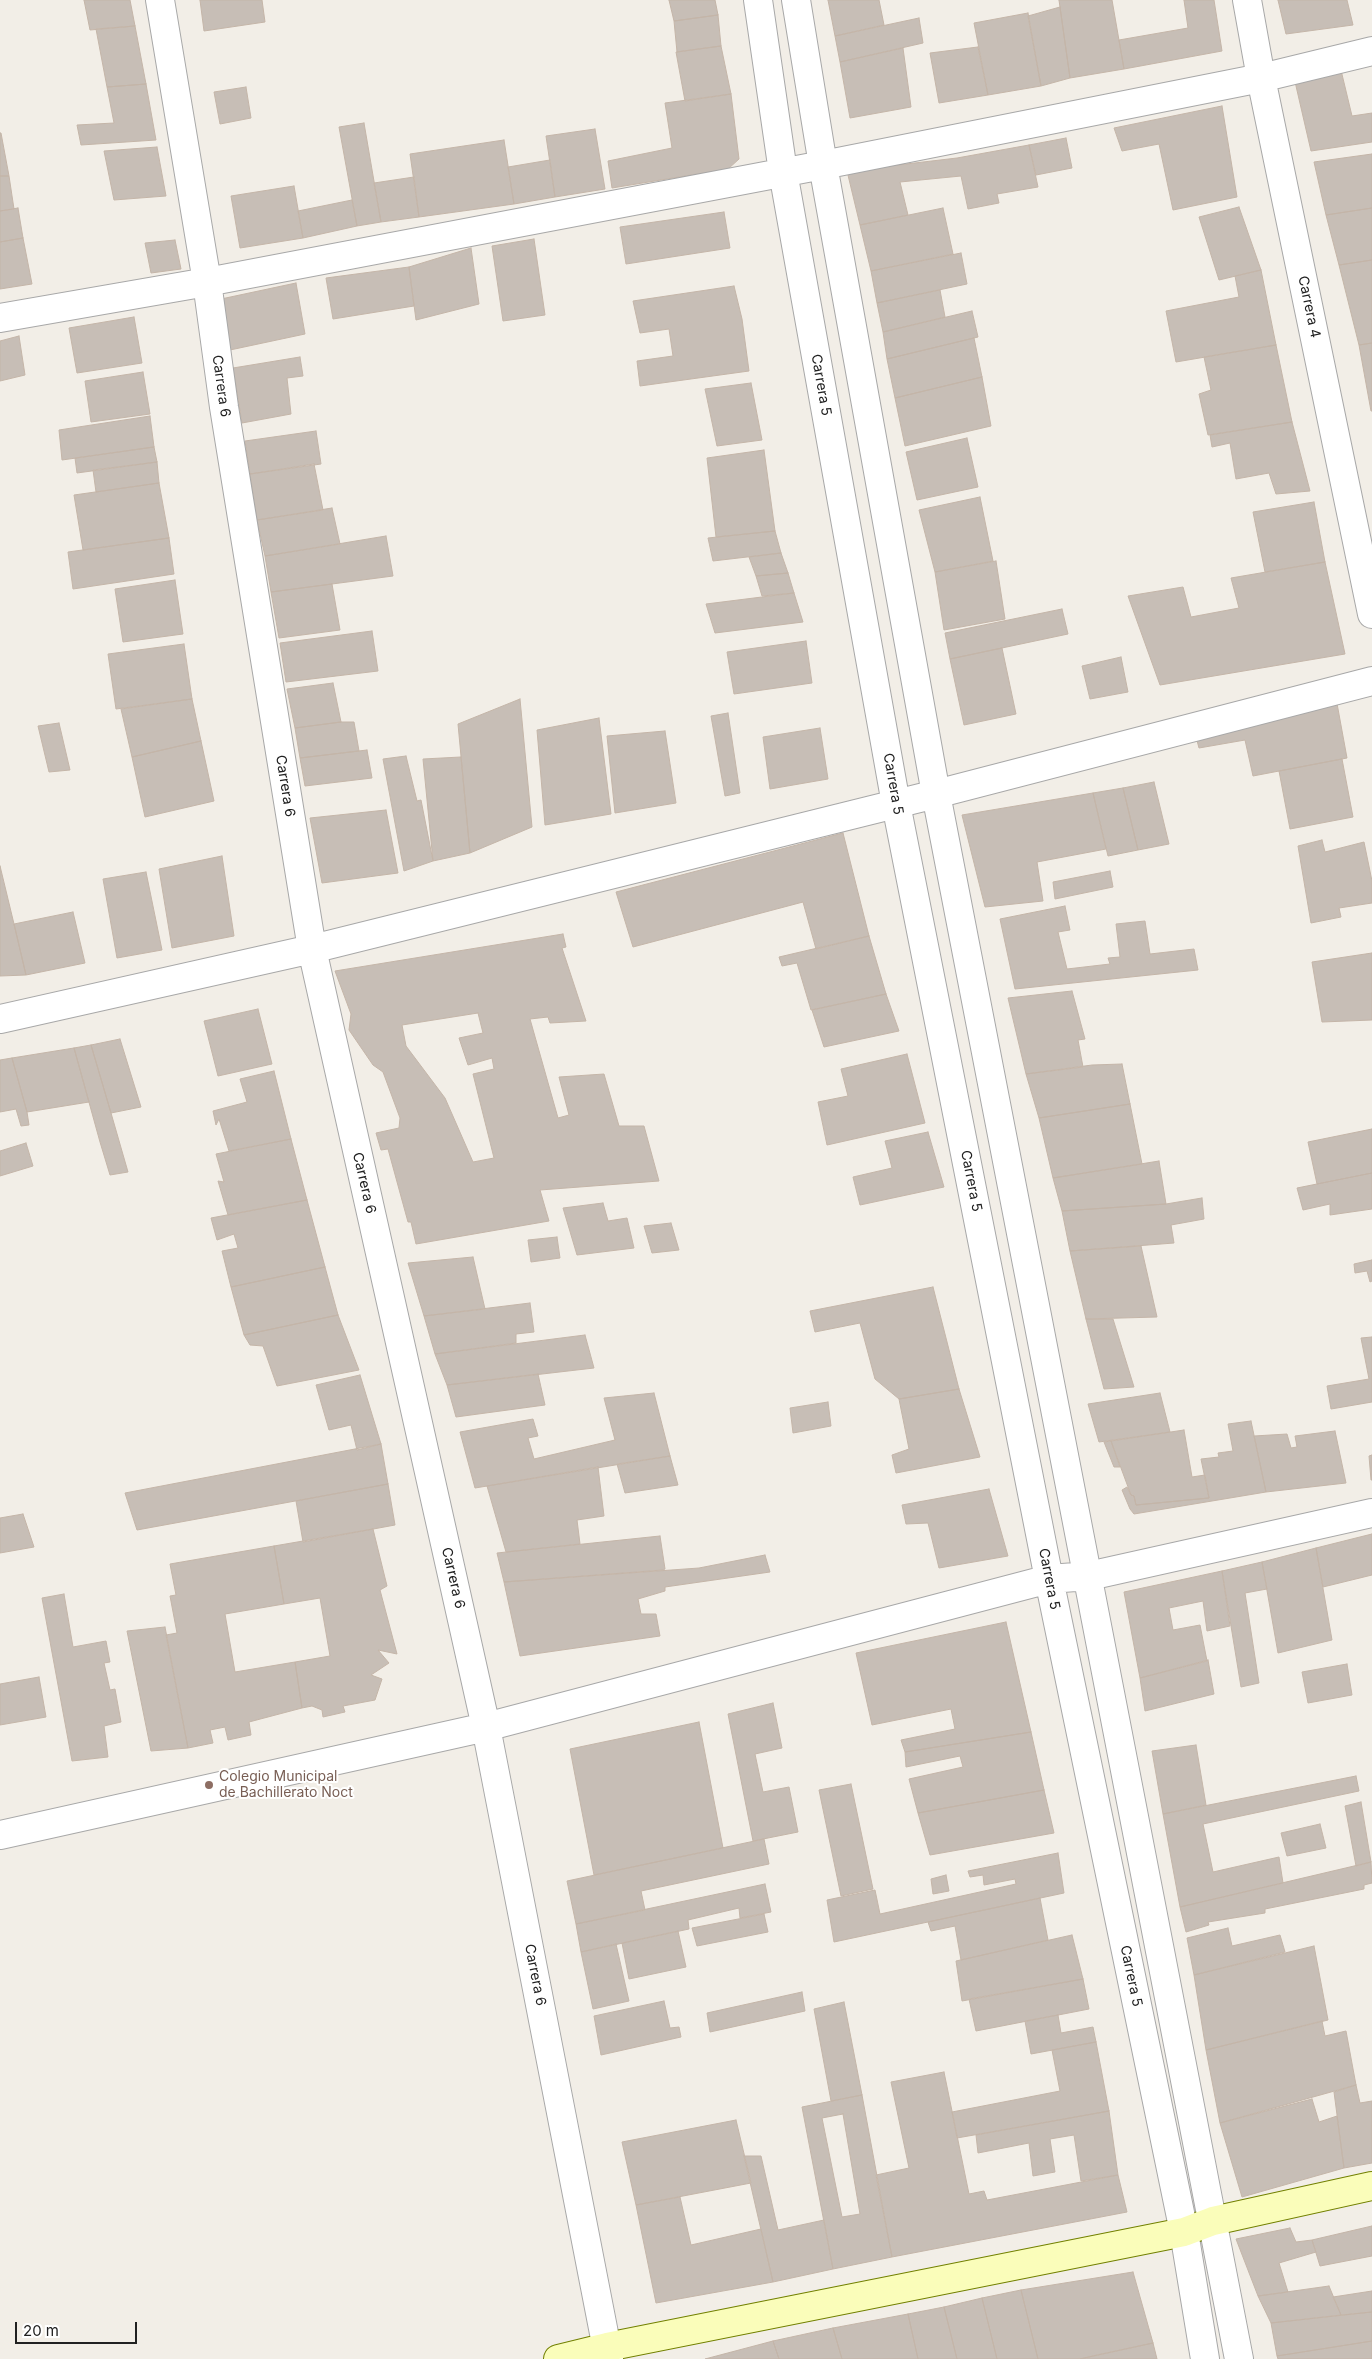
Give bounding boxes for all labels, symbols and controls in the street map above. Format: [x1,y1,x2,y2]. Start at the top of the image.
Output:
street label: Carrera 4 [1294,274,1324,340]
street label: Carrera 5 [807,353,835,417]
street label: Carrera 6 [208,354,234,418]
street label: Carrera 5 [879,752,907,816]
street label: Carrera 6 [272,754,298,818]
street label: Carrera 5 [957,1149,985,1213]
street label: Carrera 6 [349,1151,379,1215]
street label: Carrera 6 [438,1546,468,1610]
street label: Carrera 5 [1035,1547,1063,1611]
place label: Colegio Municipal de Bachillerato Noct [219,1769,353,1801]
marker: Colegio Municipal de Bachillerato Noct [203,1779,215,1791]
street label: Carrera 6 [521,1943,549,2007]
street label: Carrera 5 [1116,1944,1146,2008]
scale bar [18,2312,140,2344]
text: 20 m [23,2321,59,2340]

